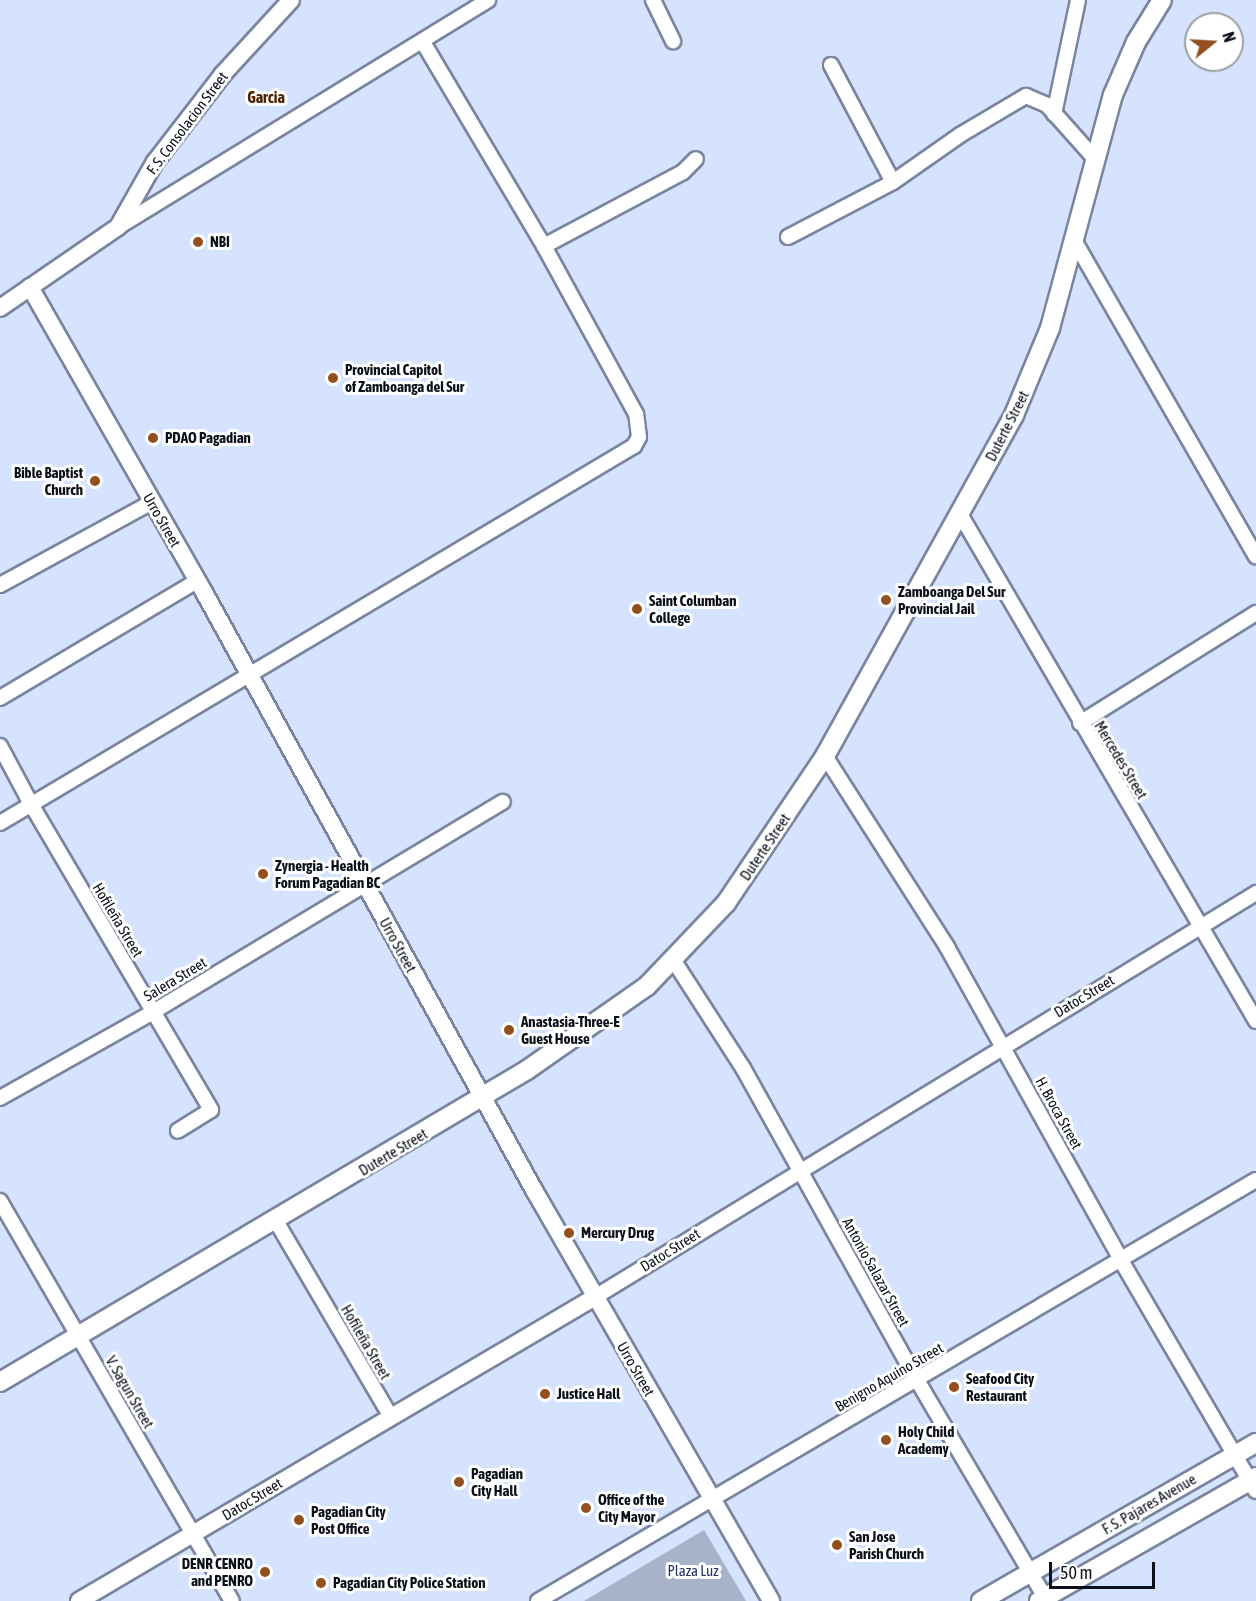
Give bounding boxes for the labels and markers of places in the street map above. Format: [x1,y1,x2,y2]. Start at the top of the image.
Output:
place label: NBI [210,233,230,251]
marker: NBI [191,235,205,249]
place label: Provincial Capitol of Zamboanga del Sur [345,360,464,395]
marker: Provincial Capitol of Zamboanga del Sur [326,371,340,385]
place label: PDAO Pagadian [165,429,251,447]
marker: PDAO Pagadian [146,431,160,445]
place label: Bible Baptist Church [14,463,83,498]
marker: Bible Baptist Church [88,474,102,488]
place label: Zamboanga Del Sur Provincial Jail [898,582,1005,617]
place label: Saint Columban College [649,591,737,626]
marker: Zamboanga Del Sur Provincial Jail [879,593,893,607]
marker: Saint Columban College [630,602,644,616]
place label: Zynergia - Health Forum Pagadian BC [275,856,380,891]
marker: Zynergia - Health Forum Pagadian BC [256,867,270,881]
place label: Anastasia-Three-E Guest House [521,1012,620,1047]
marker: Anastasia-Three-E Guest House [502,1023,516,1037]
place label: Mercury Drug [581,1224,654,1242]
marker: Mercury Drug [562,1226,576,1240]
place label: Seafood City Restaurant [966,1369,1034,1404]
marker: Seafood City Restaurant [947,1380,961,1394]
place label: Justice Hall [557,1385,620,1403]
marker: Justice Hall [538,1387,552,1401]
place label: Holy Child Academy [898,1422,954,1457]
marker: Holy Child Academy [879,1433,893,1447]
place label: Pagadian City Hall [471,1464,523,1499]
marker: Pagadian City Hall [452,1475,466,1489]
place label: Office of the City Mayor [598,1490,664,1525]
marker: Office of the City Mayor [579,1501,593,1515]
place label: Pagadian City Post Office [311,1502,386,1537]
marker: Pagadian City Post Office [292,1513,306,1527]
place label: San Jose Parish Church [849,1527,924,1562]
marker: San Jose Parish Church [830,1538,844,1552]
place label: DENR CENRO and PENRO [182,1554,253,1589]
marker: DENR CENRO and PENRO [258,1565,272,1579]
place label: Pagadian City Police Station [333,1574,486,1592]
marker: Pagadian City Police Station [314,1576,328,1590]

